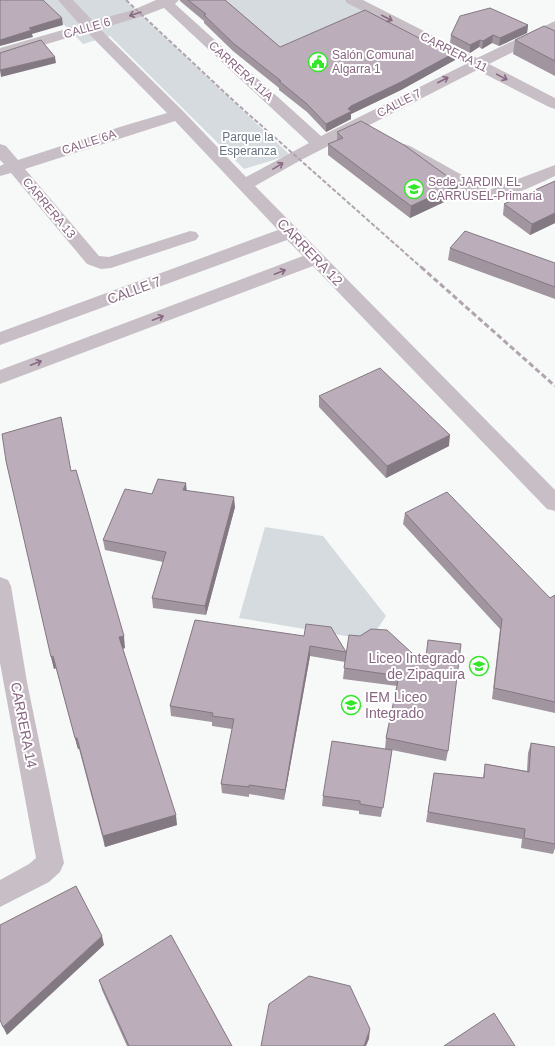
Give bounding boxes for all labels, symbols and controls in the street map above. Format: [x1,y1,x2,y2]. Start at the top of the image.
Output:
one-way arrow [130,10,142,18]
one-way arrow [380,14,392,22]
street label: CALLE 6 [62,15,112,41]
street label: CARRERA 11 [418,29,490,75]
street label: CARRERA 11A [206,38,276,104]
place label: Salón Comunal Algarra 1 [332,48,414,76]
public building icon: Salón Comunal Algarra 1 [307,51,329,73]
one-way arrow [496,73,508,81]
one-way arrow [437,76,449,83]
street label: CALLE 7 [374,86,424,120]
street label: CALLE 6A [60,127,118,157]
park label: Parque la Esperanza [219,130,277,158]
one-way arrow [272,161,284,169]
street label: CARRERA 13 [20,175,79,241]
place label: Sede JARDIN EL CARRUSEL-Primaria [428,175,542,203]
school or university icon: Sede JARDIN EL CARRUSEL-Primaria [403,178,425,200]
street label: CARRERA 12 [274,215,346,289]
one-way arrow [273,267,285,275]
street label: CALLE 7 [105,273,163,307]
one-way arrow [152,313,164,321]
one-way arrow [30,359,42,367]
place label: Liceo Integrado de Zipaquira [368,650,465,682]
school or university icon: Liceo Integrado de Zipaquira [468,655,490,677]
street label: CARRERA 14 [8,681,40,770]
place label: IEM Liceo Integrado [365,689,427,721]
school or university icon: IEM Liceo Integrado [340,694,362,716]

